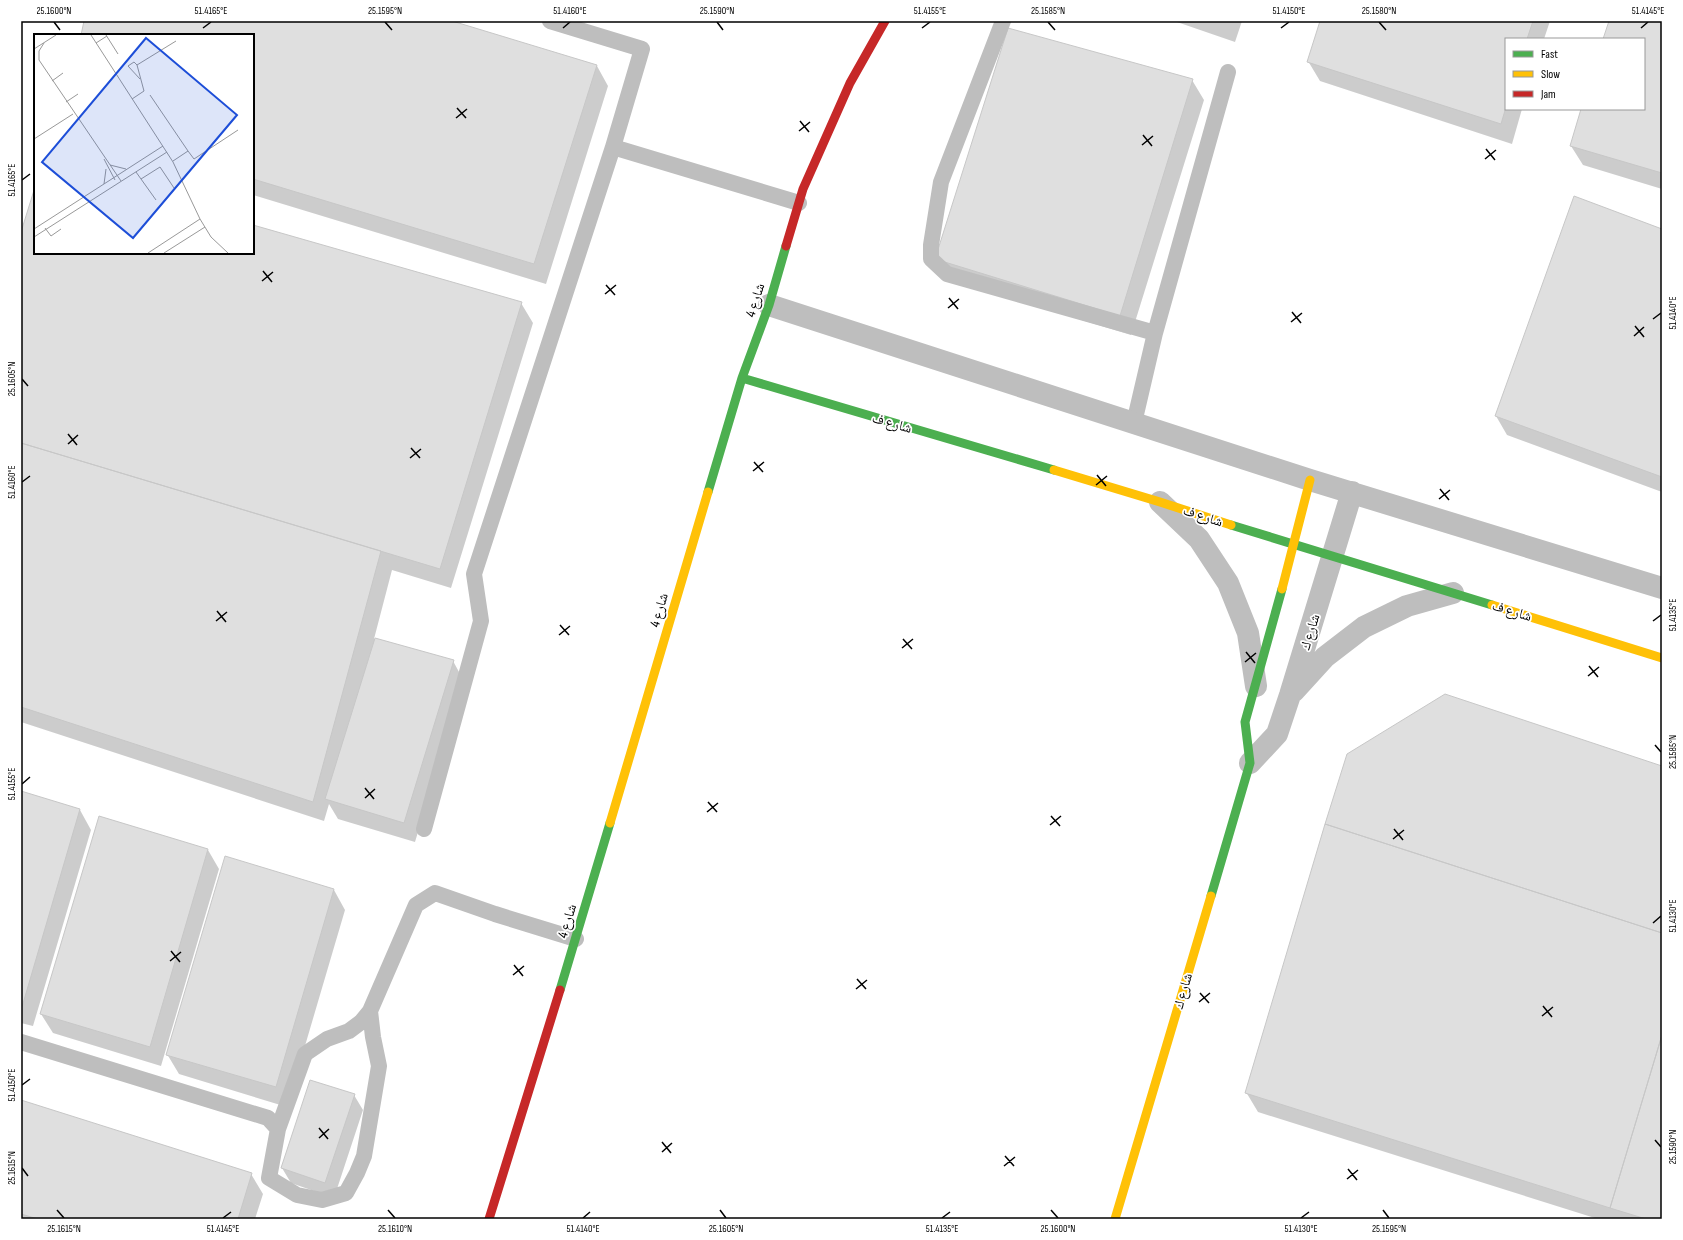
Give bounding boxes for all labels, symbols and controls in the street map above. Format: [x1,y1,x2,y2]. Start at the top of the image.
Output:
text: 25.1600°N [37,5,71,17]
text: 51.4165°E [195,5,227,17]
text: 25.1595°N [368,5,402,17]
text: 51.4160°E [553,5,587,17]
text: 25.1590°N [700,5,734,17]
text: 51.4155°E [914,5,946,17]
text: 25.1585°N [1031,5,1065,17]
text: 51.4150°E [1273,5,1305,17]
text: 25.1580°N [1362,5,1396,17]
text: 51.4145°E [1632,5,1664,17]
inset map [34,34,254,254]
legend [1505,38,1645,110]
text: Fast [1541,47,1558,62]
text: Slow [1541,67,1560,82]
text: Jam [1540,87,1556,102]
text: 51.4165°E [6,164,18,196]
street label: شارع 4 [742,281,769,319]
text: 51.4140°E [1667,296,1679,330]
text: 25.1605°N [6,362,18,396]
street label: شارع ف [870,409,914,438]
text: 51.4160°E [6,465,18,499]
street label: شارع ف [1181,502,1225,531]
street label: شارع 4 [646,591,673,629]
street label: شارع ف [1490,597,1534,626]
text: 51.4135°E [1667,599,1679,631]
street label: شارع ك [1297,612,1324,652]
text: 25.1585°N [1667,735,1679,769]
text: 51.4155°E [6,768,18,800]
text: 51.4130°E [1667,899,1679,933]
street label: شارع 4 [554,902,581,940]
street label: شارع ك [1170,971,1197,1011]
text: 51.4150°E [6,1069,18,1101]
text: 25.1590°N [1667,1130,1679,1164]
text: 25.1615°N [6,1151,18,1185]
text: 25.1615°N [47,1223,81,1235]
text: 51.4145°E [207,1223,239,1235]
text: 25.1610°N [378,1223,412,1235]
text: 51.4140°E [566,1223,600,1235]
text: 25.1605°N [709,1223,743,1235]
text: 51.4135°E [926,1223,958,1235]
text: 25.1600°N [1041,1223,1075,1235]
text: 51.4130°E [1284,1223,1318,1235]
text: 25.1595°N [1372,1223,1406,1235]

